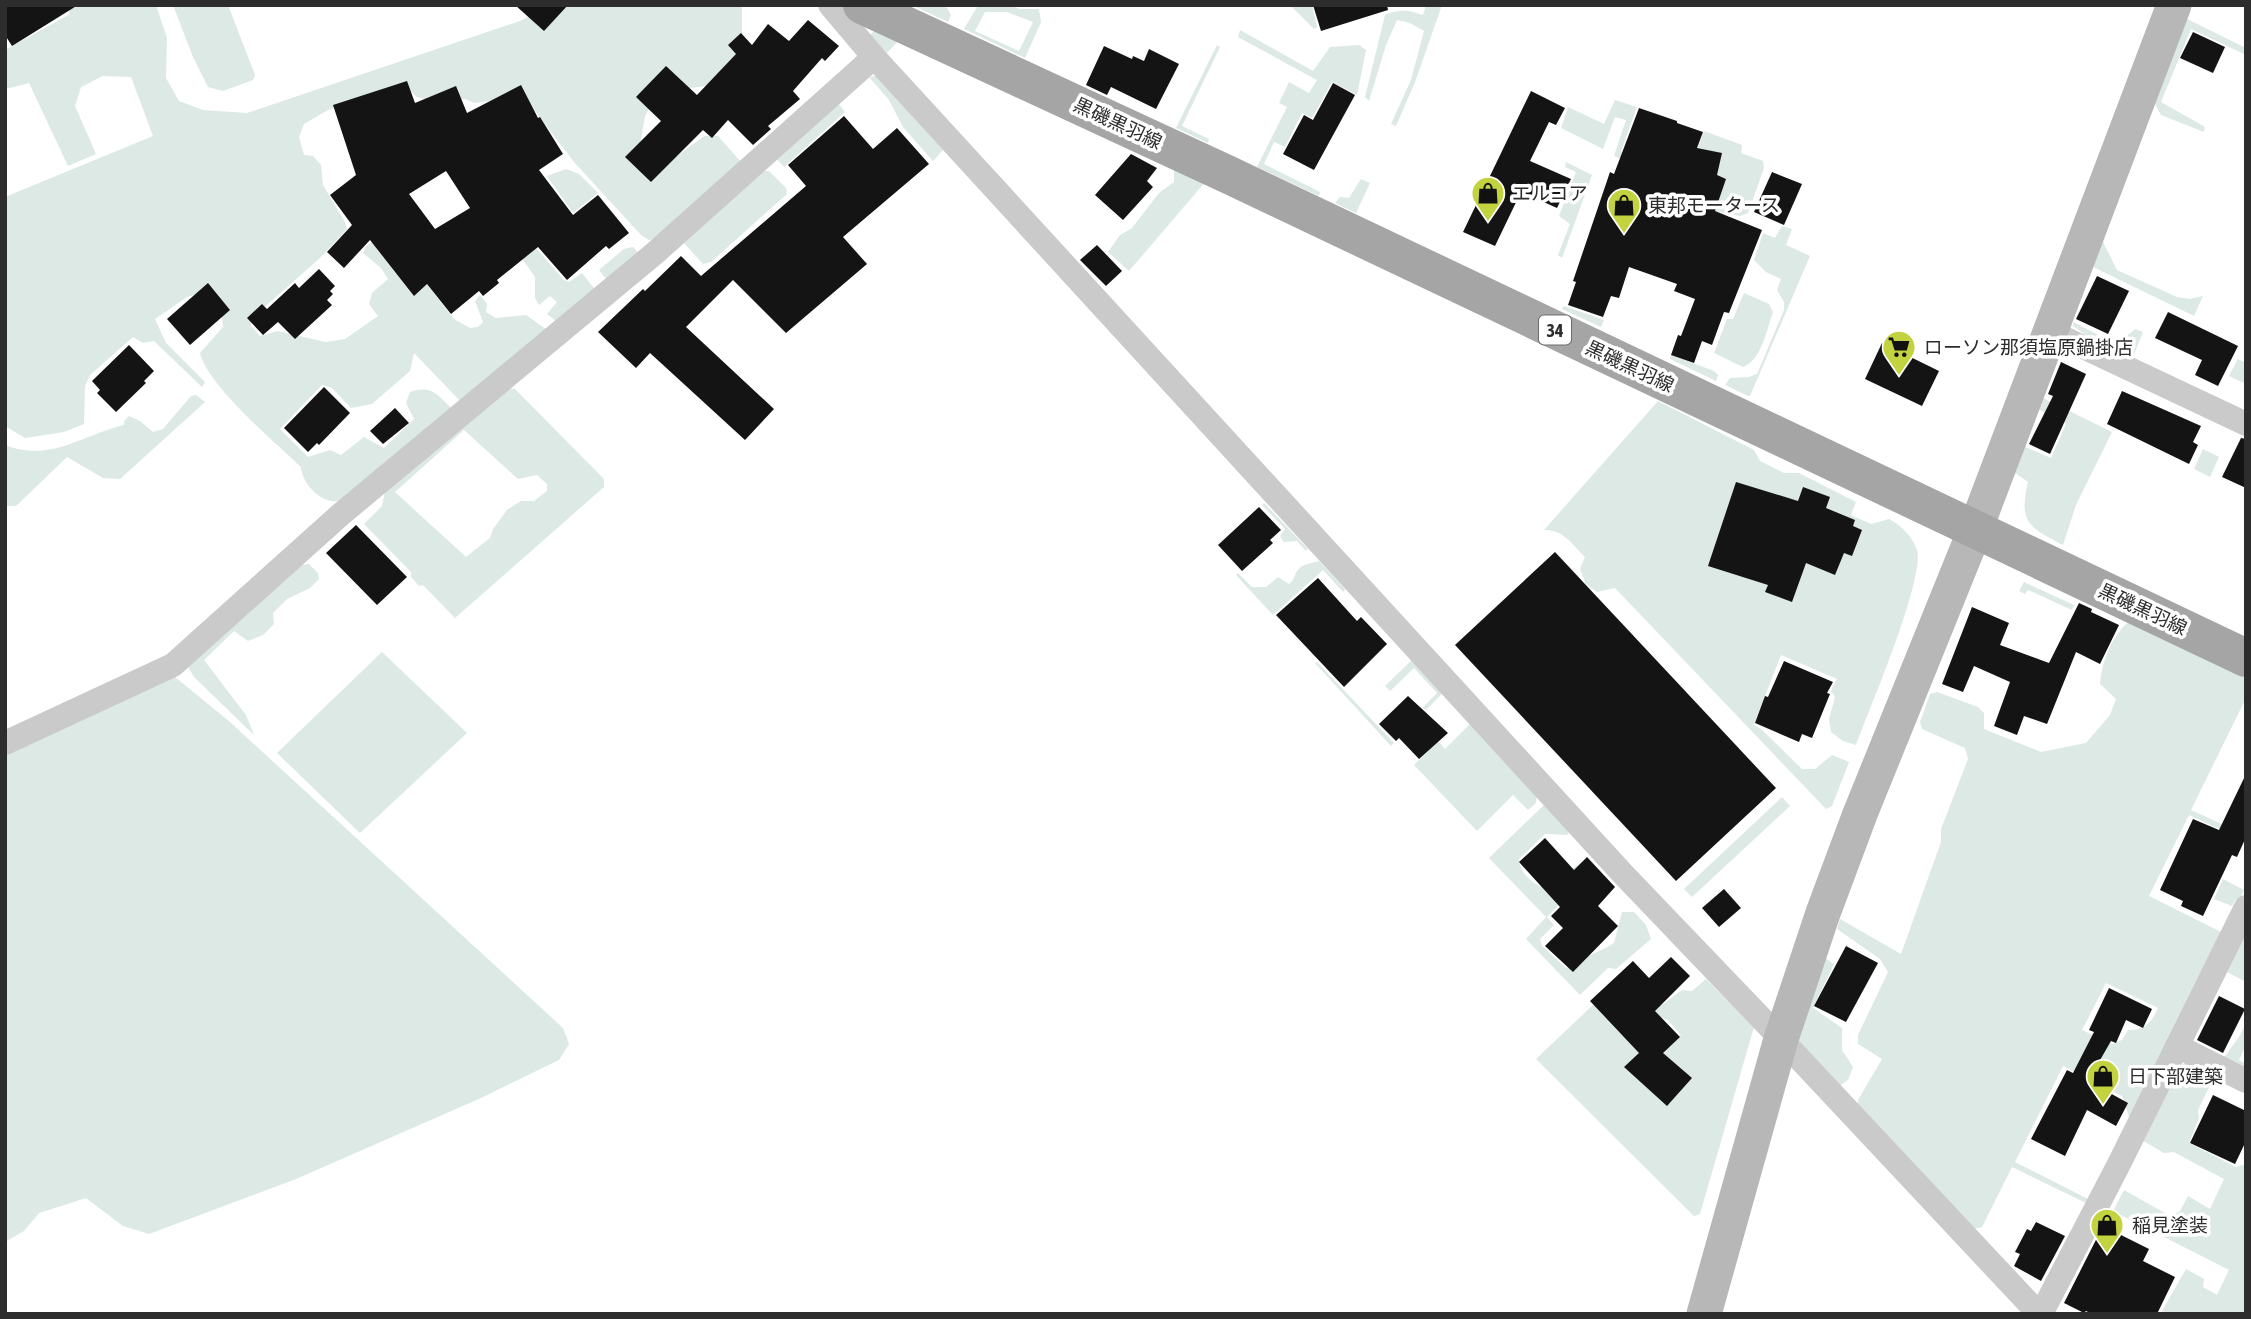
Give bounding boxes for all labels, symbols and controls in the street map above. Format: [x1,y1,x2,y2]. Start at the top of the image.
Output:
street label: 黒磯黒羽線 [1070,93,1166,153]
shop icon: エルコア [1469,174,1507,223]
place label: エルコア [1512,182,1588,204]
shop icon: 東邦モータース [1605,186,1643,235]
place label: 東邦モータース [1648,194,1780,216]
road number: 34 [1539,316,1571,344]
supermarket icon: ローソン那須塩原鍋掛店 [1880,328,1918,377]
street label: 黒磯黒羽線 [1582,336,1678,396]
place label: ローソン那須塩原鍋掛店 [1924,336,2133,358]
street label: 黒磯黒羽線 [2095,579,2191,639]
shop icon: 日下部建築 [2084,1057,2122,1106]
place label: 日下部建築 [2128,1065,2223,1087]
shop icon: 稲見塗装 [2088,1206,2126,1255]
place label: 稲見塗装 [2132,1214,2208,1236]

